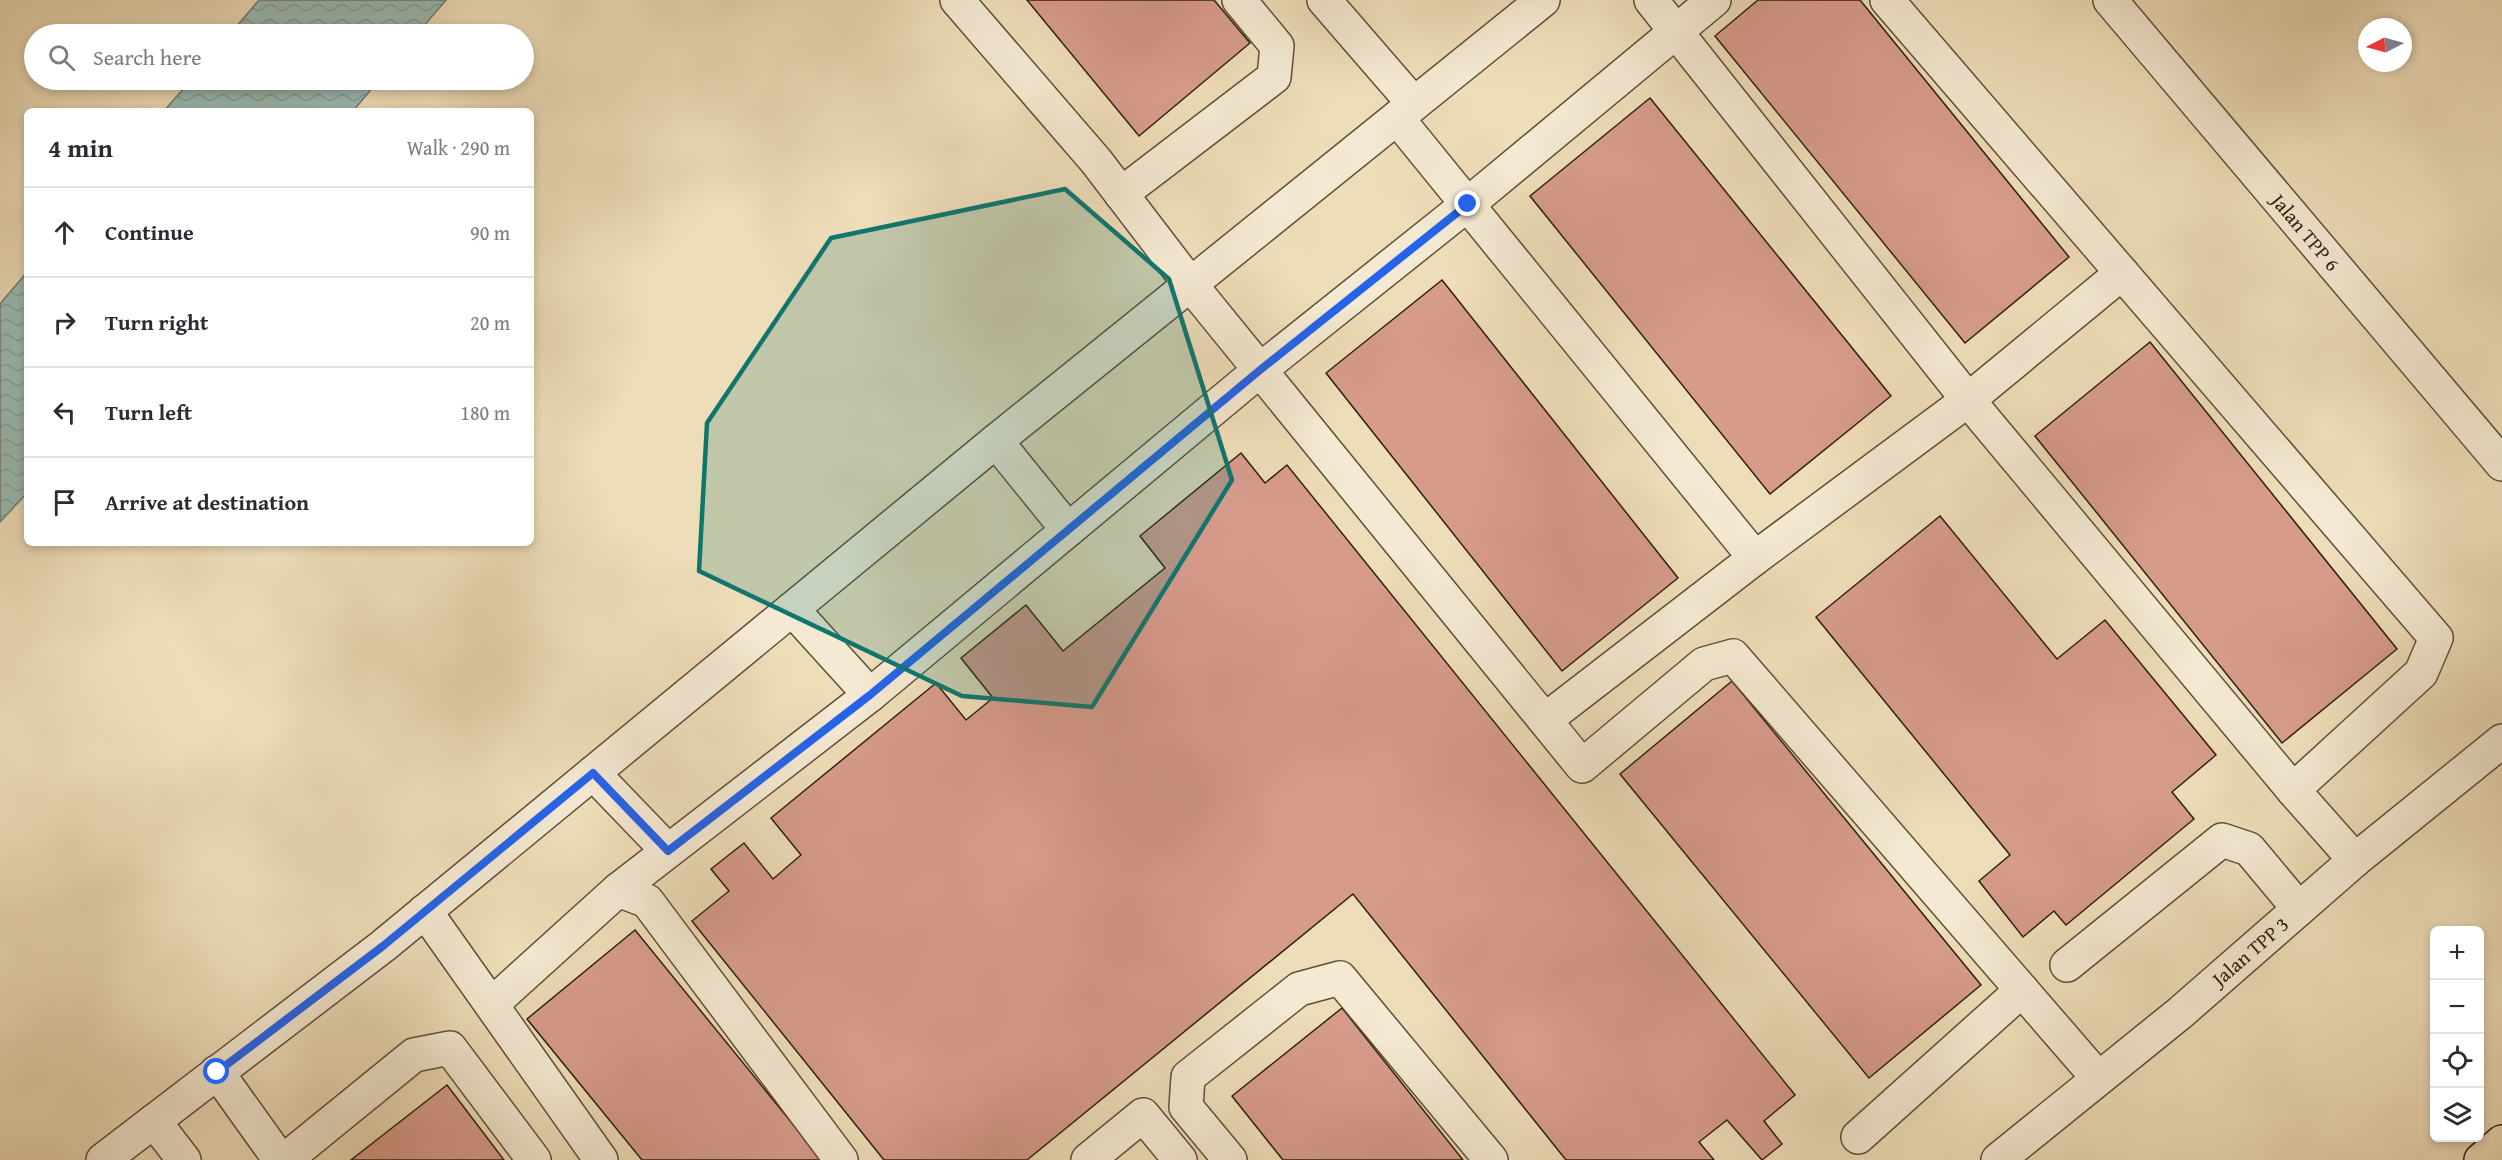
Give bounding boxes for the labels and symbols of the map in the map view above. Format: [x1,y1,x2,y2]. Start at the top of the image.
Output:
north arrow [2358,18,2412,72]
street label: Jalan TPP 6 [2263,185,2347,277]
route end [1454,190,1480,216]
street label: Jalan TPP 3 [2203,909,2295,994]
route start [203,1058,229,1084]

